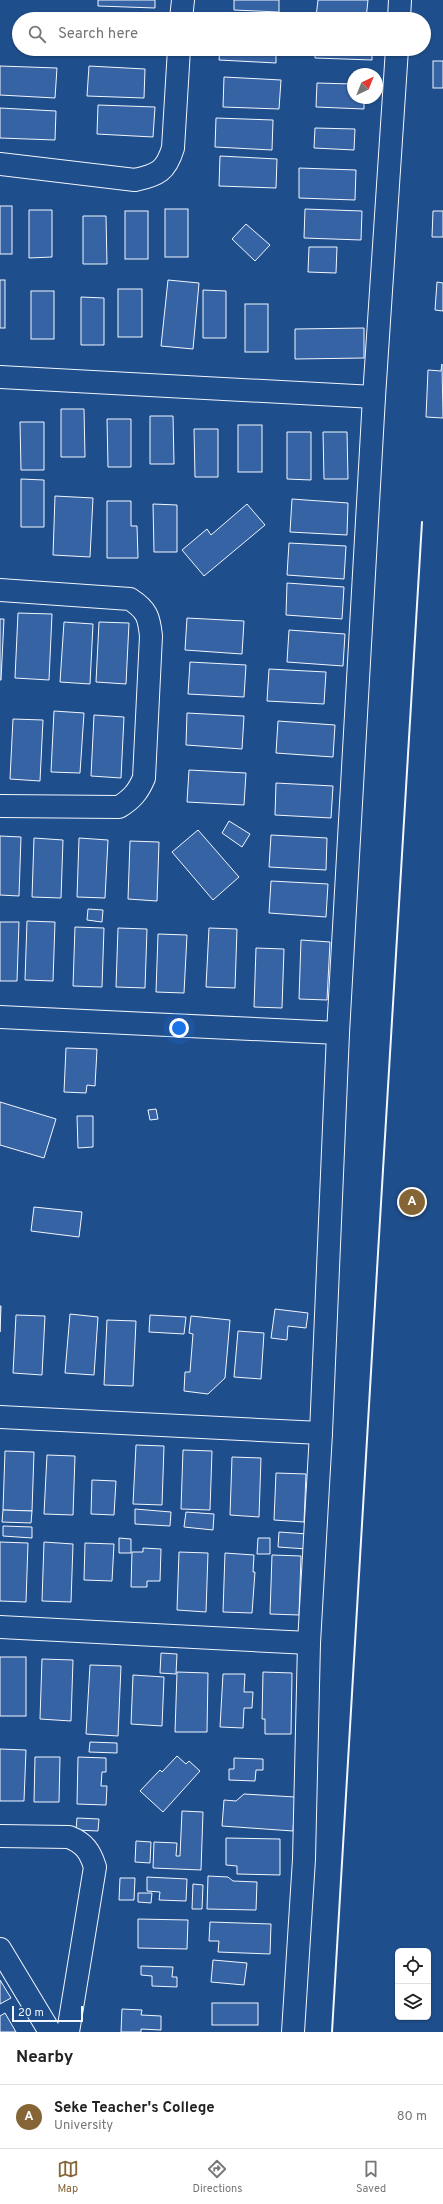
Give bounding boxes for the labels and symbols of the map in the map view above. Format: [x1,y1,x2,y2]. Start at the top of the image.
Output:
north arrow [347,68,383,104]
your location [169,1018,189,1038]
pin: A [399,1187,425,1217]
scale bar [12,2004,83,2023]

